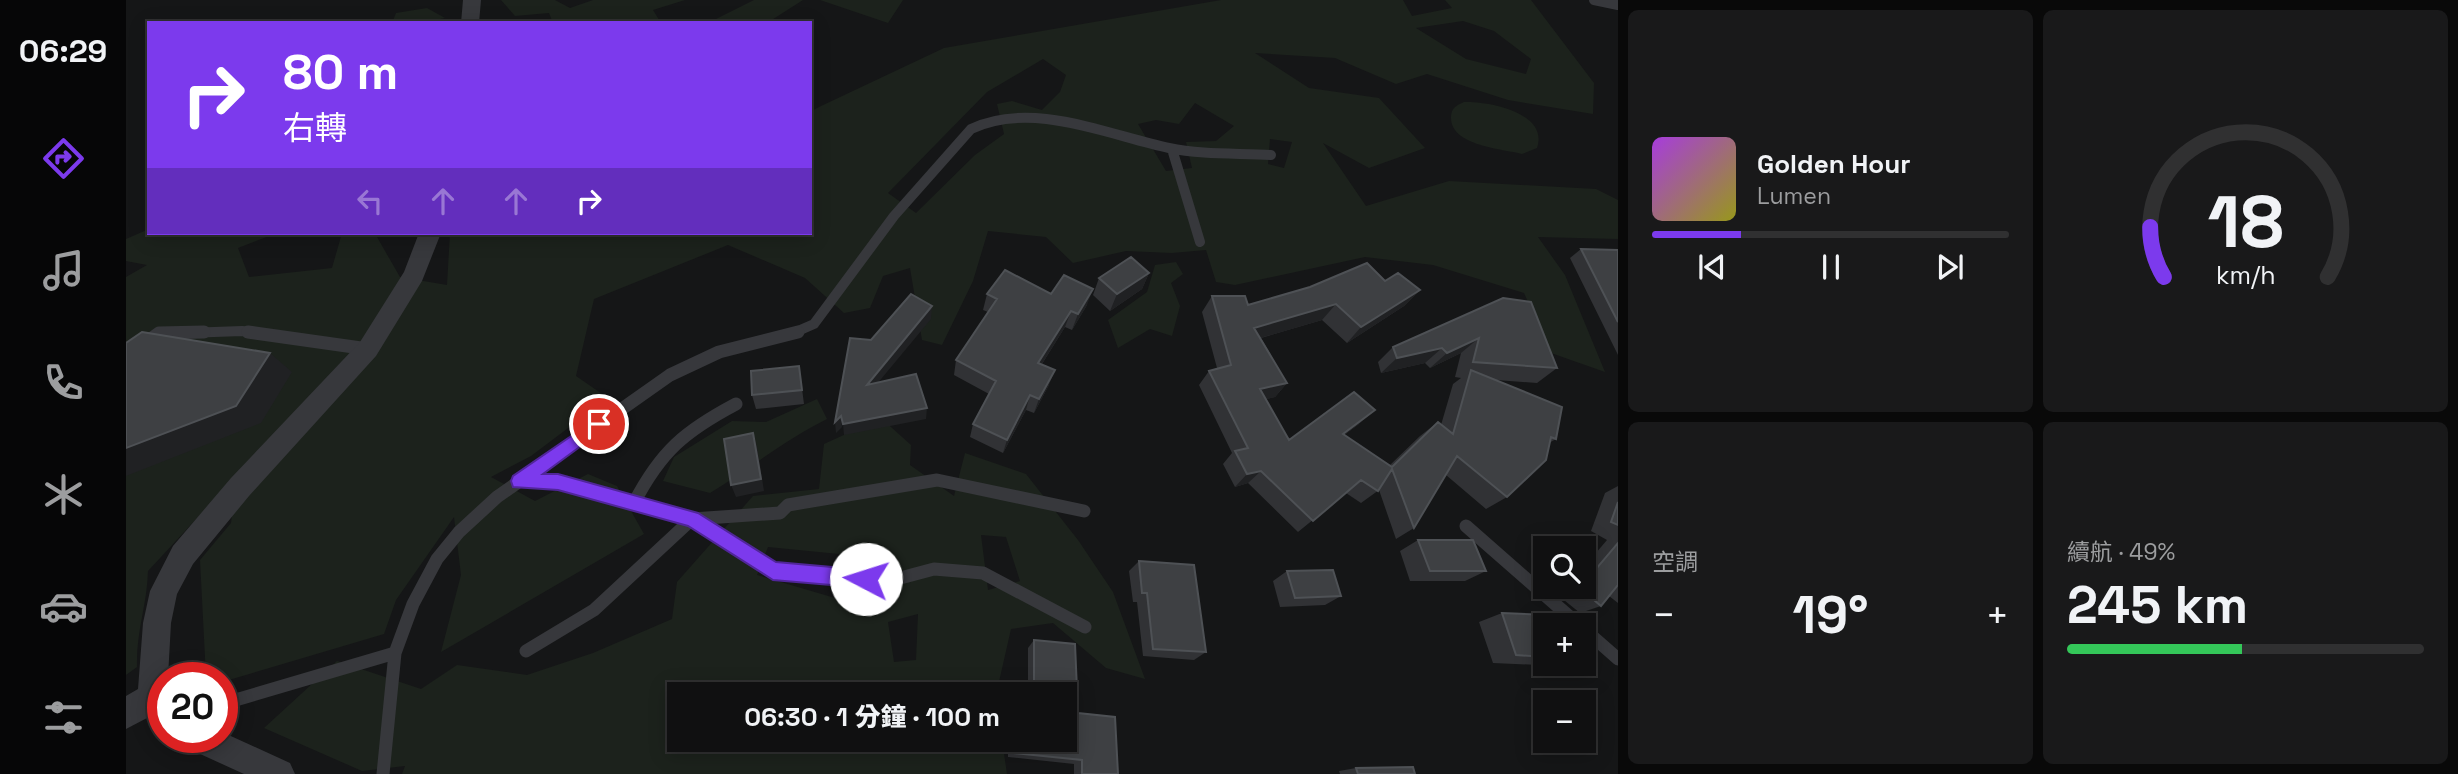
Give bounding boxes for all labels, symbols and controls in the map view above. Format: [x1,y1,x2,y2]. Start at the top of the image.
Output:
text: 06:29 [19,31,107,71]
text: 80 m [283,41,398,103]
icon: right [168,49,259,140]
text: 右轉 [283,108,347,148]
icon: directions [39,134,88,183]
text: Golden Hour [1757,147,1911,181]
text: 18 [2207,176,2284,269]
text: Lumen [1757,181,1831,211]
icon: left [351,182,389,220]
icon: ahead [424,182,462,220]
icon: ahead [497,182,535,220]
icon: right [570,182,608,220]
icon: music [39,246,88,295]
icon: previous [1693,248,1731,286]
icon: pause [1812,248,1850,286]
icon: next [1931,248,1969,286]
text: km/h [2216,259,2275,291]
icon: phone [39,358,88,407]
pin [569,394,629,454]
icon: arrive [580,405,618,443]
icon: climate [39,470,88,519]
map controls [1533,536,1596,753]
button: search [1533,536,1596,599]
text: 續航 · 49% [2067,537,2175,567]
position arrow [829,542,903,616]
text: 空調 [1652,547,1698,577]
text: 245 km [2067,572,2248,638]
icon: car [39,582,88,631]
text: 19° [1792,582,1869,648]
text: − [1652,591,1676,639]
text: + [1985,591,2009,639]
button: + [1533,613,1596,676]
speed limit sign: 20 [147,662,238,753]
button: − [1533,690,1596,753]
icon: filters [39,693,88,742]
text: 06:30 · 1 分鐘 · 100 m [744,700,1000,734]

